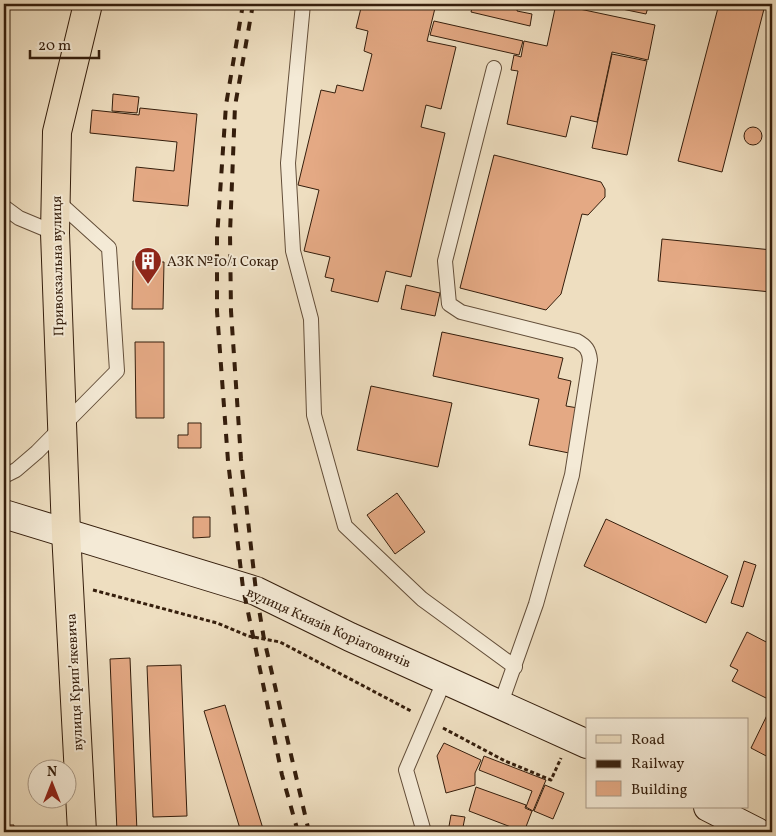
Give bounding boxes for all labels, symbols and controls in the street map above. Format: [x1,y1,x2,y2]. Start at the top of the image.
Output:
scale bar [30,28,99,60]
text: 20 m [38,36,71,57]
street label: Привокзальна вулиця [48,196,69,336]
building icon: АЗК №10/1 Сокар [133,246,163,285]
place label: АЗК №10/1 Сокар [167,253,279,272]
street label: вулиця Князів Коріатовичів [243,583,414,673]
street label: вулиця Крипʼякевича [62,613,89,751]
legend [586,718,748,808]
text: Road [631,730,665,751]
text: Railway [631,754,684,775]
north arrow [28,758,78,808]
text: N [47,763,57,782]
text: Building [631,780,688,801]

